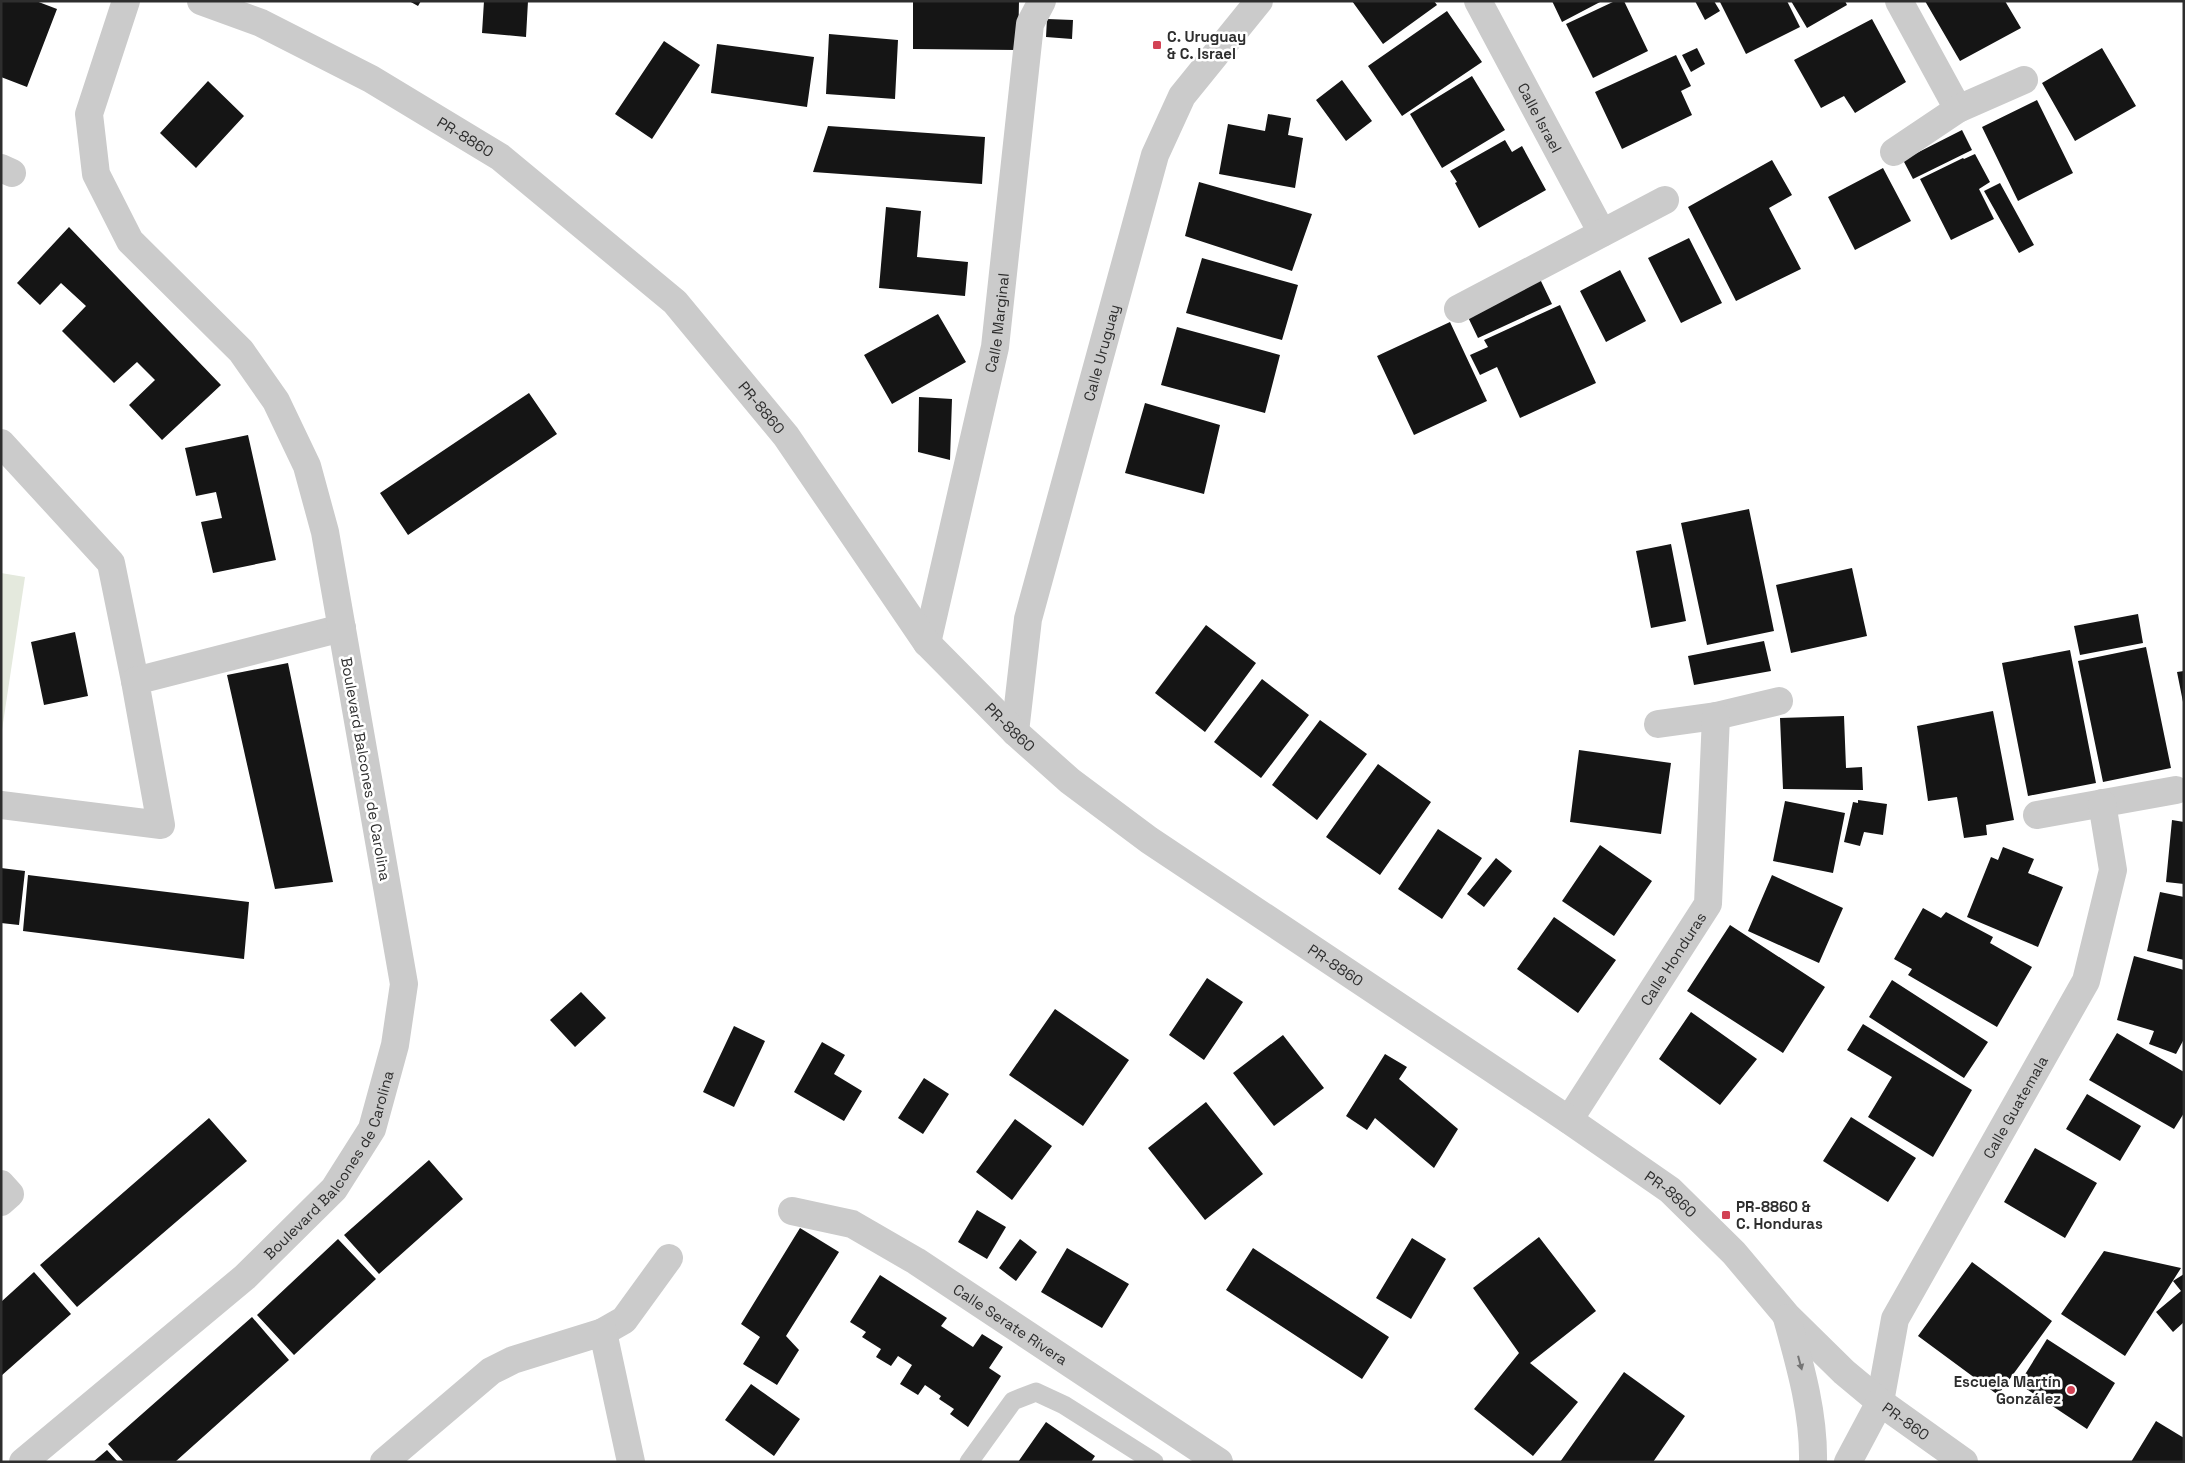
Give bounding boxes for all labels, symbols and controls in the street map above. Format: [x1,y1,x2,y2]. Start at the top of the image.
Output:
place label: C. Uruguay & C. Israel [1167,27,1246,63]
marker: C. Uruguay & C. Israel [1151,39,1163,51]
street label: Calle Israel [1514,79,1567,156]
street label: PR-8860 [434,112,497,161]
street label: Calle Marginal [980,272,1012,374]
street label: Calle Uruguay [1079,302,1123,403]
street label: PR-8860 [735,377,790,437]
street label: Boulevard Balcones de Carolina [337,656,395,883]
street label: PR-8860 [981,698,1040,755]
street label: Calle Honduras [1636,908,1710,1009]
street label: PR-8860 [1305,939,1367,990]
street label: Calle Guatemala [1978,1052,2052,1162]
street label: Boulevard Balcones de Carolina [259,1068,397,1263]
street label: PR-8860 [1641,1166,1701,1221]
place label: PR-8860 & C. Honduras [1736,1197,1823,1233]
marker: PR-8860 & C. Honduras [1720,1209,1732,1221]
street label: Calle Serate Rivera [950,1279,1072,1369]
one-way arrow [1796,1356,1804,1371]
place label: Escuela Martín González [1954,1372,2061,1408]
marker: Escuela Martín González [2065,1384,2077,1396]
street label: PR-860 [1879,1397,1933,1444]

